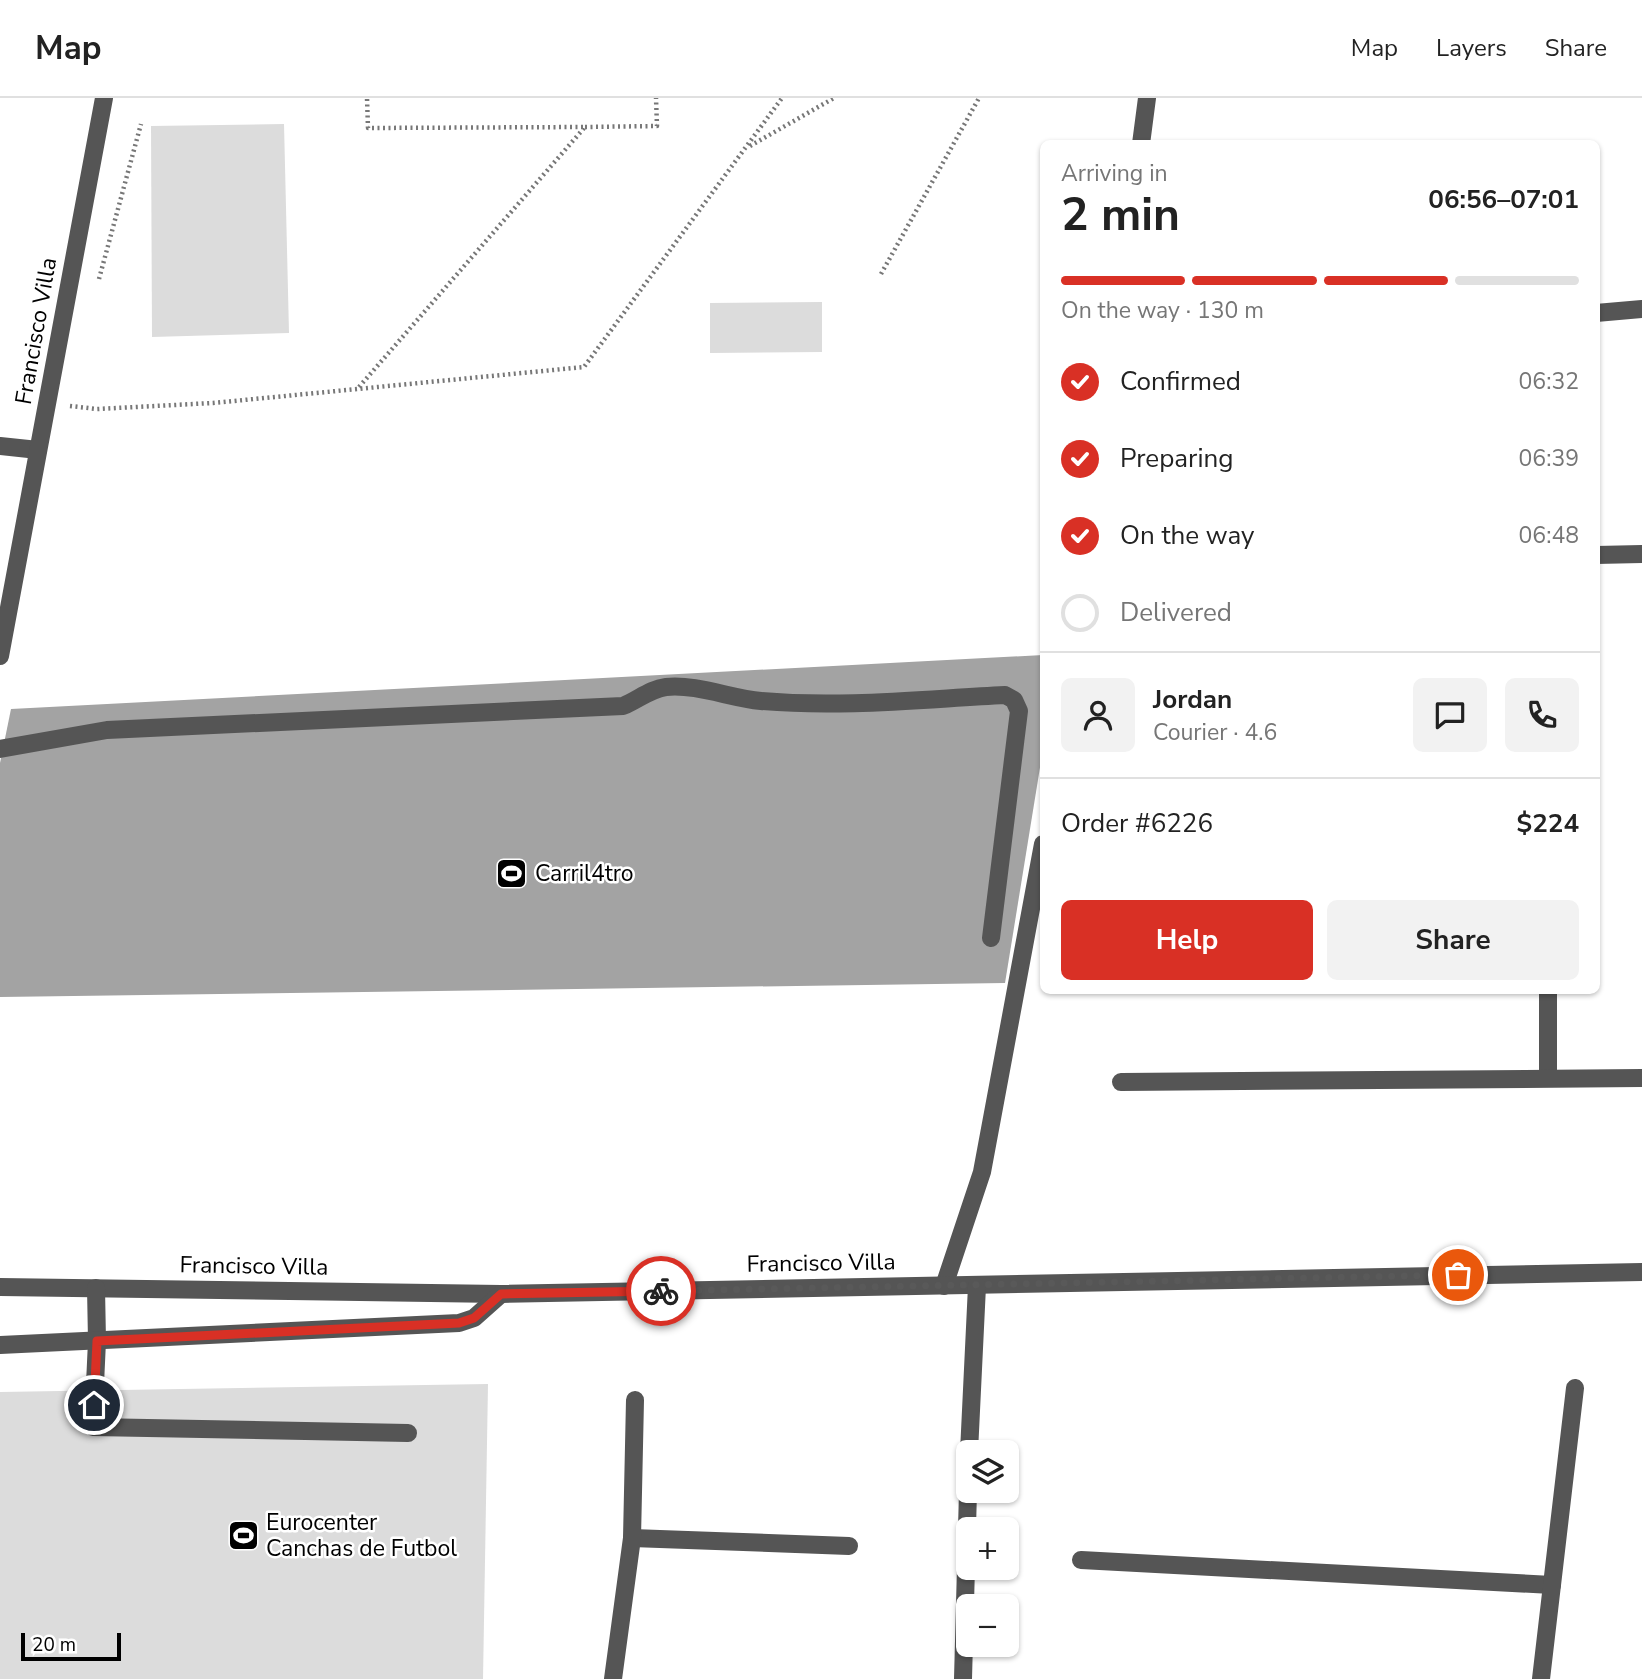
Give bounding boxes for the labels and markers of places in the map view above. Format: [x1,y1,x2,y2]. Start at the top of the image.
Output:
sports icon: Carril4tro [495,856,529,890]
place label: Carril4tro [535,858,634,889]
pin [1428,1245,1488,1305]
pin [64,1375,124,1435]
place label: Eurocenter Canchas de Futbol [266,1507,457,1564]
sports icon: Eurocenter Canchas de Futbol [226,1518,260,1552]

